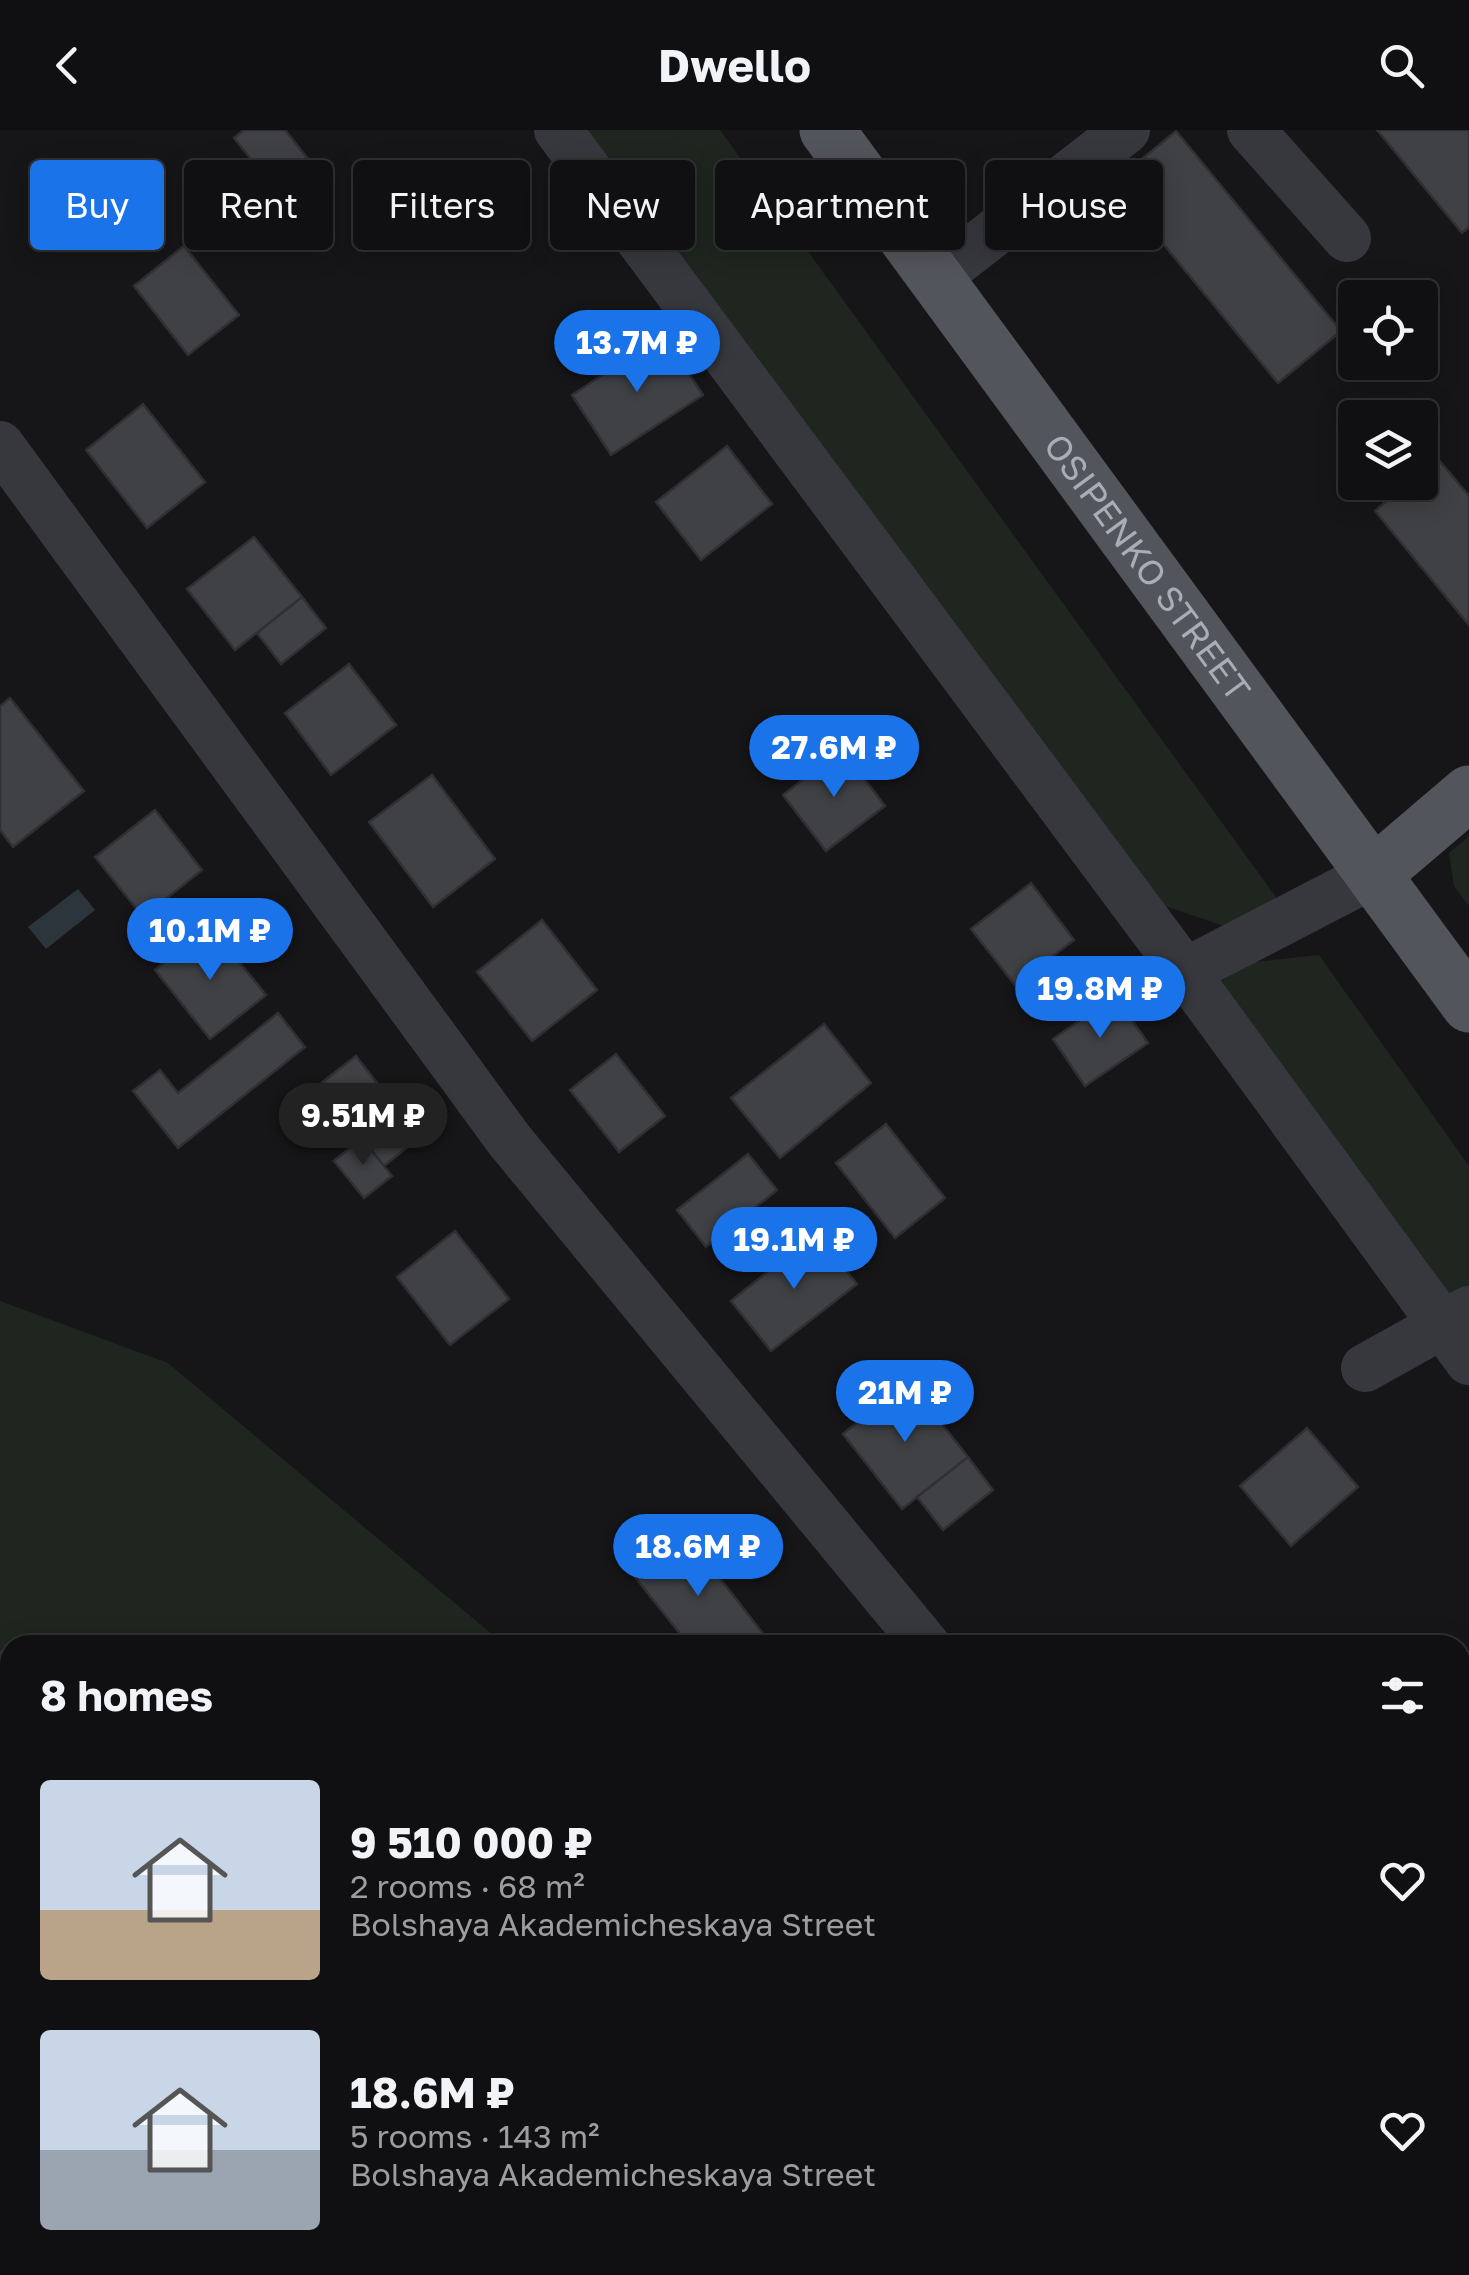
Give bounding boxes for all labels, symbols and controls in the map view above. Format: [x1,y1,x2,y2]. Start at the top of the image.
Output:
icon: back [40,38,95,93]
text: Dwello [658,38,811,92]
icon: search [1374,38,1429,93]
chip: Buy [30,160,164,250]
chip: Rent [184,160,333,250]
chip: Filters [353,160,530,250]
chip: New [550,160,695,250]
chip: Apartment [715,160,965,250]
chip: House [985,160,1163,250]
map controls [1338,280,1438,500]
button: locate [1338,280,1438,380]
pin: 13.7M ₽ [545,310,729,395]
text: 13.7M ₽ [576,323,698,361]
button: layers [1338,400,1438,500]
street label: OSIPENKO STREET [1036,425,1259,709]
pin: 27.6M ₽ [742,715,926,800]
text: 27.6M ₽ [771,728,897,766]
pin: 10.1M ₽ [118,898,302,983]
text: 10.1M ₽ [149,911,271,949]
pin: 19.8M ₽ [1008,956,1192,1041]
text: 19.8M ₽ [1037,969,1163,1007]
pin: 9.51M ₽ [271,1083,455,1168]
text: 9.51M ₽ [301,1096,425,1134]
pin: 19.1M ₽ [702,1207,886,1292]
text: 19.1M ₽ [733,1220,855,1258]
pin: 21M ₽ [835,1360,975,1445]
text: 21M ₽ [858,1373,952,1411]
pin: 18.6M ₽ [606,1514,790,1599]
text: 18.6M ₽ [635,1527,761,1565]
icon: filters [1375,1668,1430,1723]
text: 8 homes [40,1670,213,1720]
text: 9 510 000 ₽ [350,1817,593,1867]
icon: home [120,1820,240,1940]
icon: heart [1375,1853,1430,1908]
text: 2 rooms · 68 m² [350,1867,585,1905]
text: Bolshaya Akademicheskaya Street [350,1905,876,1943]
text: 18.6M ₽ [350,2067,515,2117]
icon: home [120,2070,240,2190]
icon: heart [1375,2103,1430,2158]
text: 5 rooms · 143 m² [350,2117,600,2155]
text: Bolshaya Akademicheskaya Street [350,2155,876,2193]

